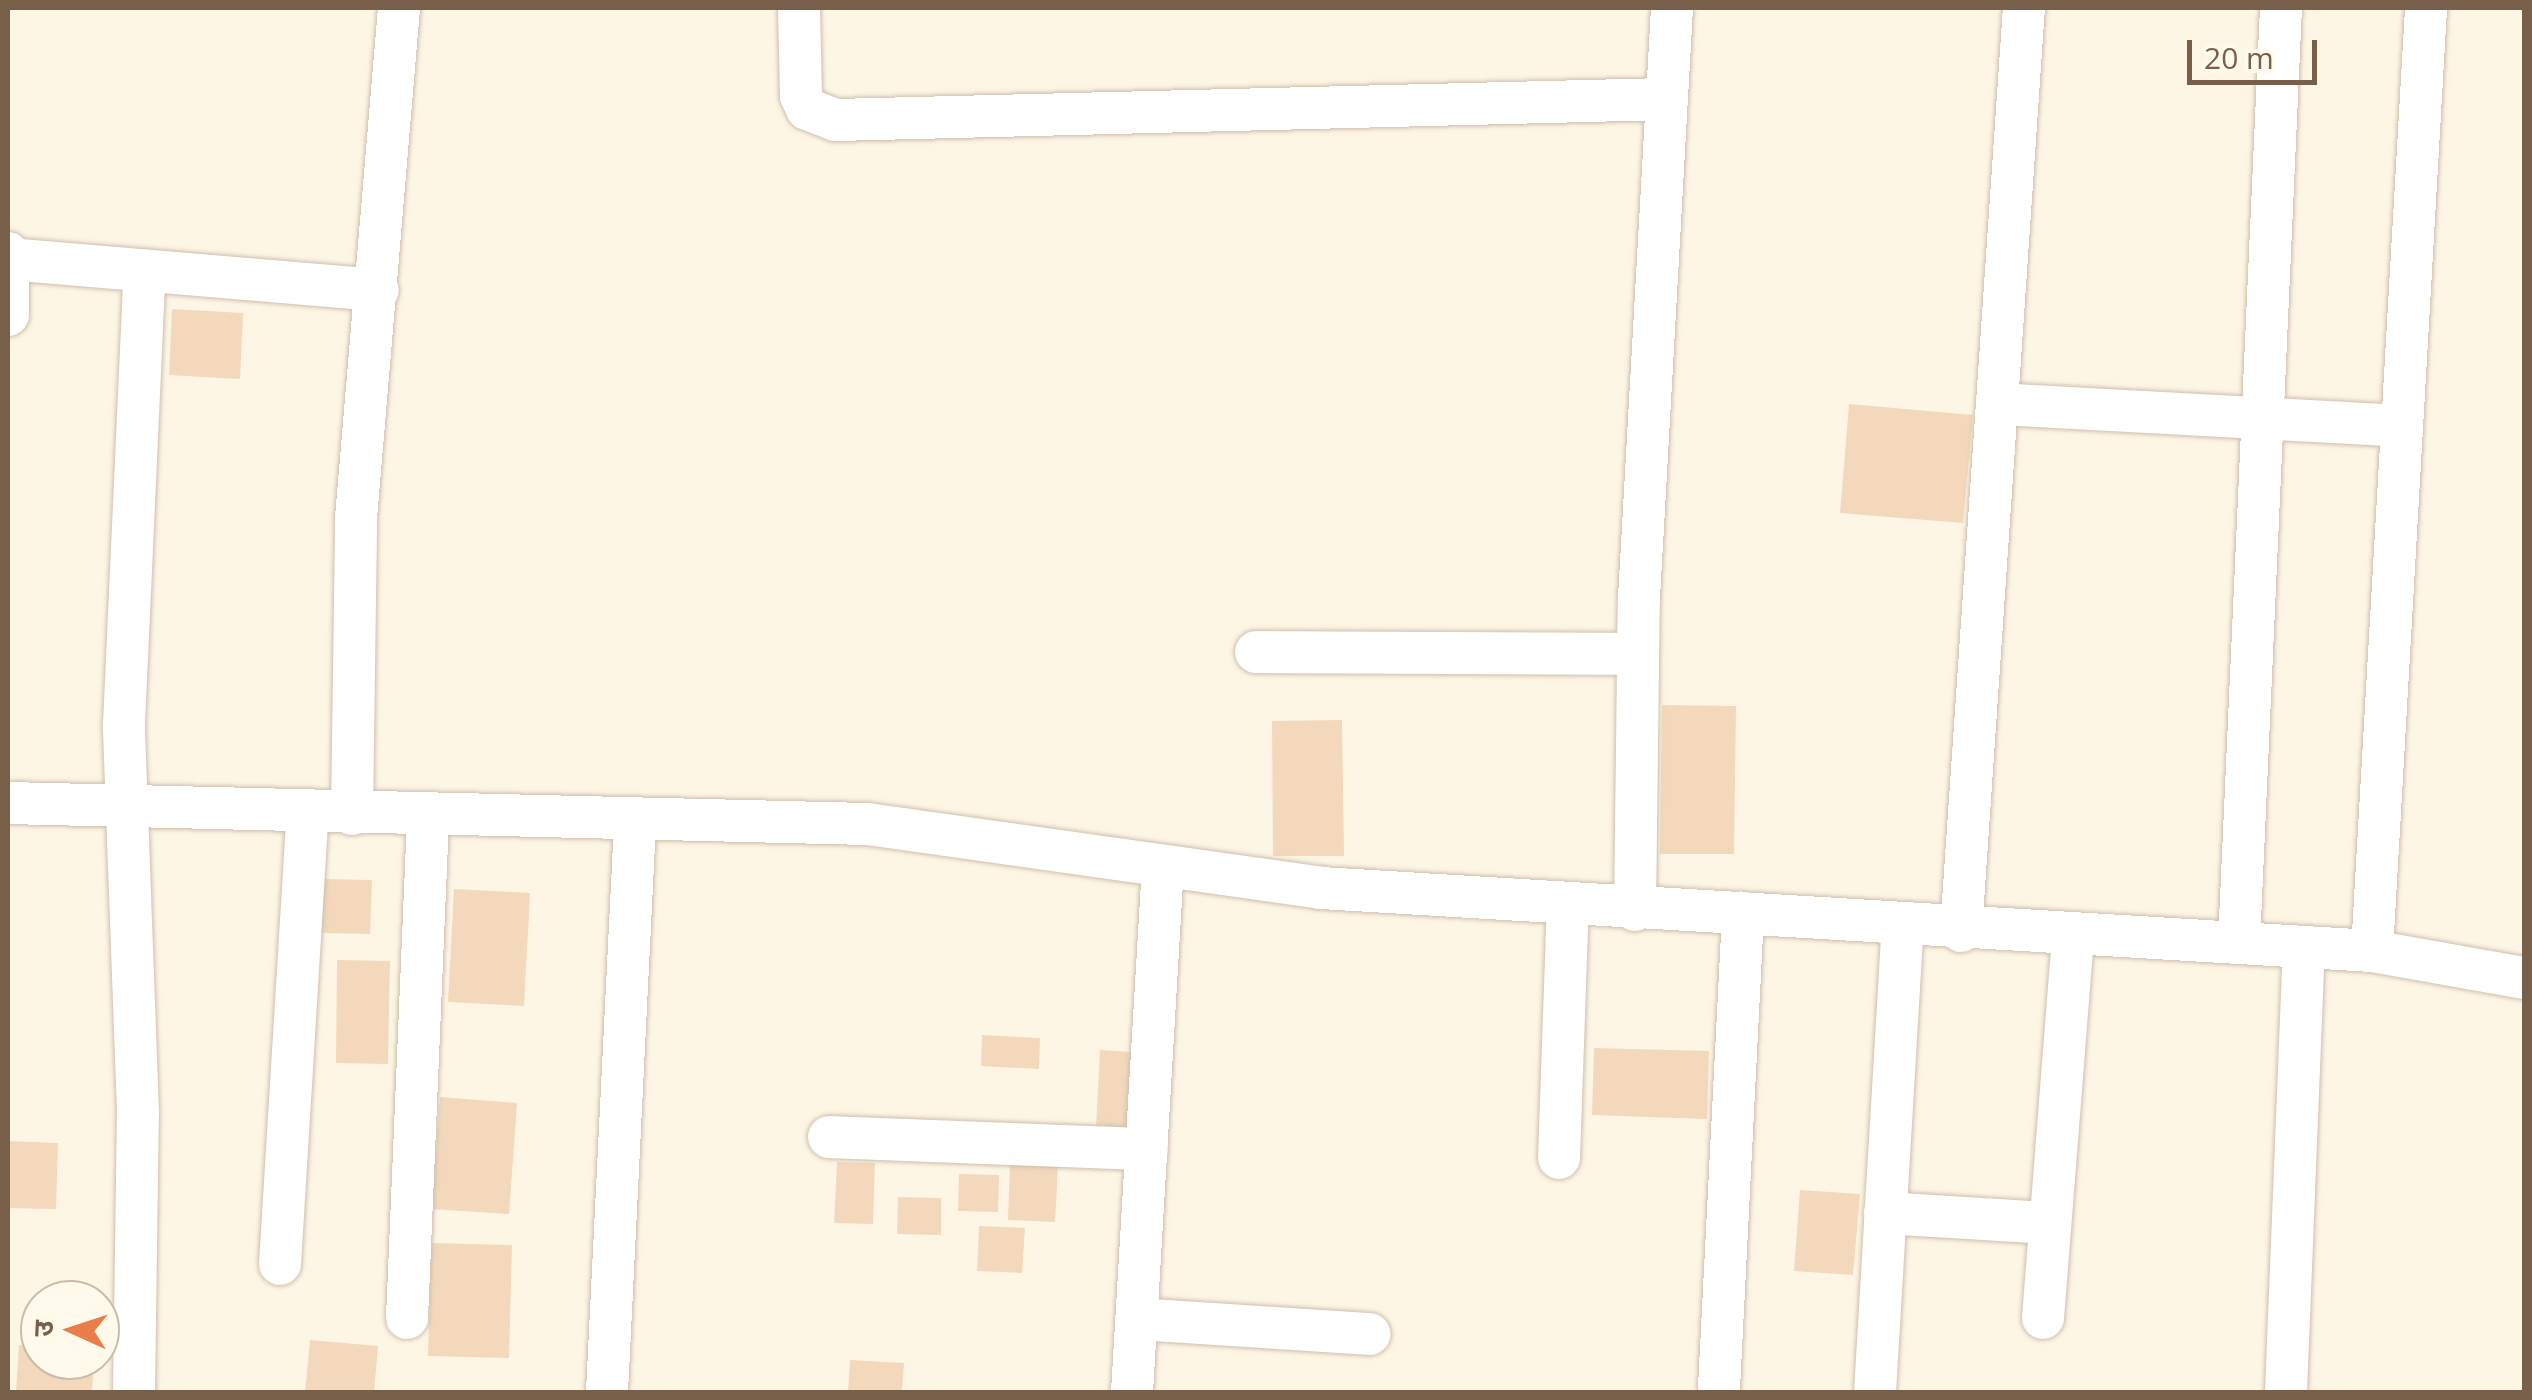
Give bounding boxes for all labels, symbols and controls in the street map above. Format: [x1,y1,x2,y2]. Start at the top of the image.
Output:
scale bar [2192,20,2322,82]
text: 20 m [2204,37,2274,78]
north arrow [20,1280,120,1380]
text: उ [23,1319,61,1338]

